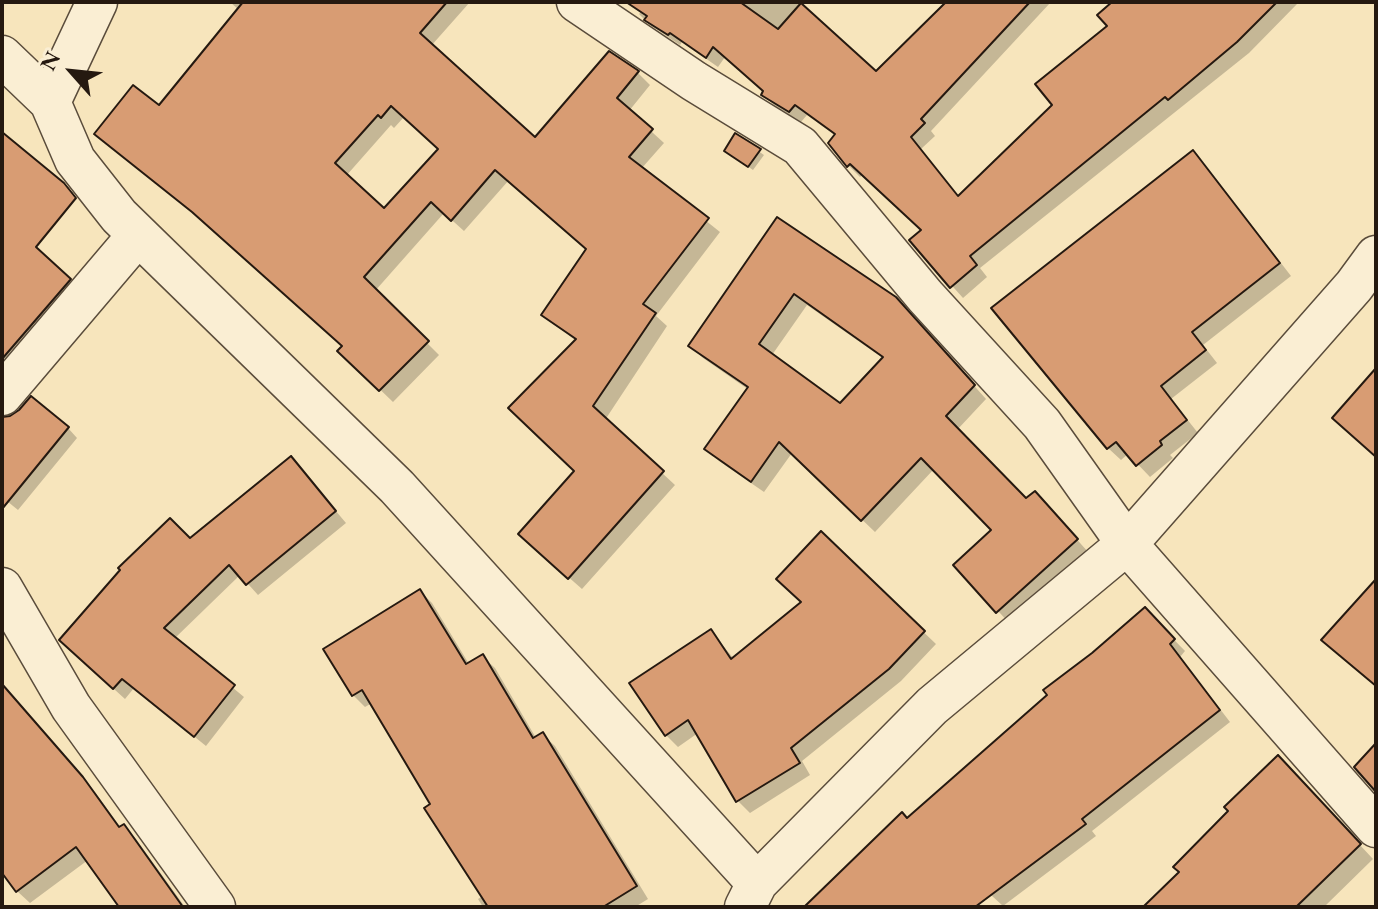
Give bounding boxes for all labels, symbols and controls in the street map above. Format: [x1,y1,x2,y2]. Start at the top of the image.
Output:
north arrow [32,32,112,112]
text: N [33,46,67,75]

